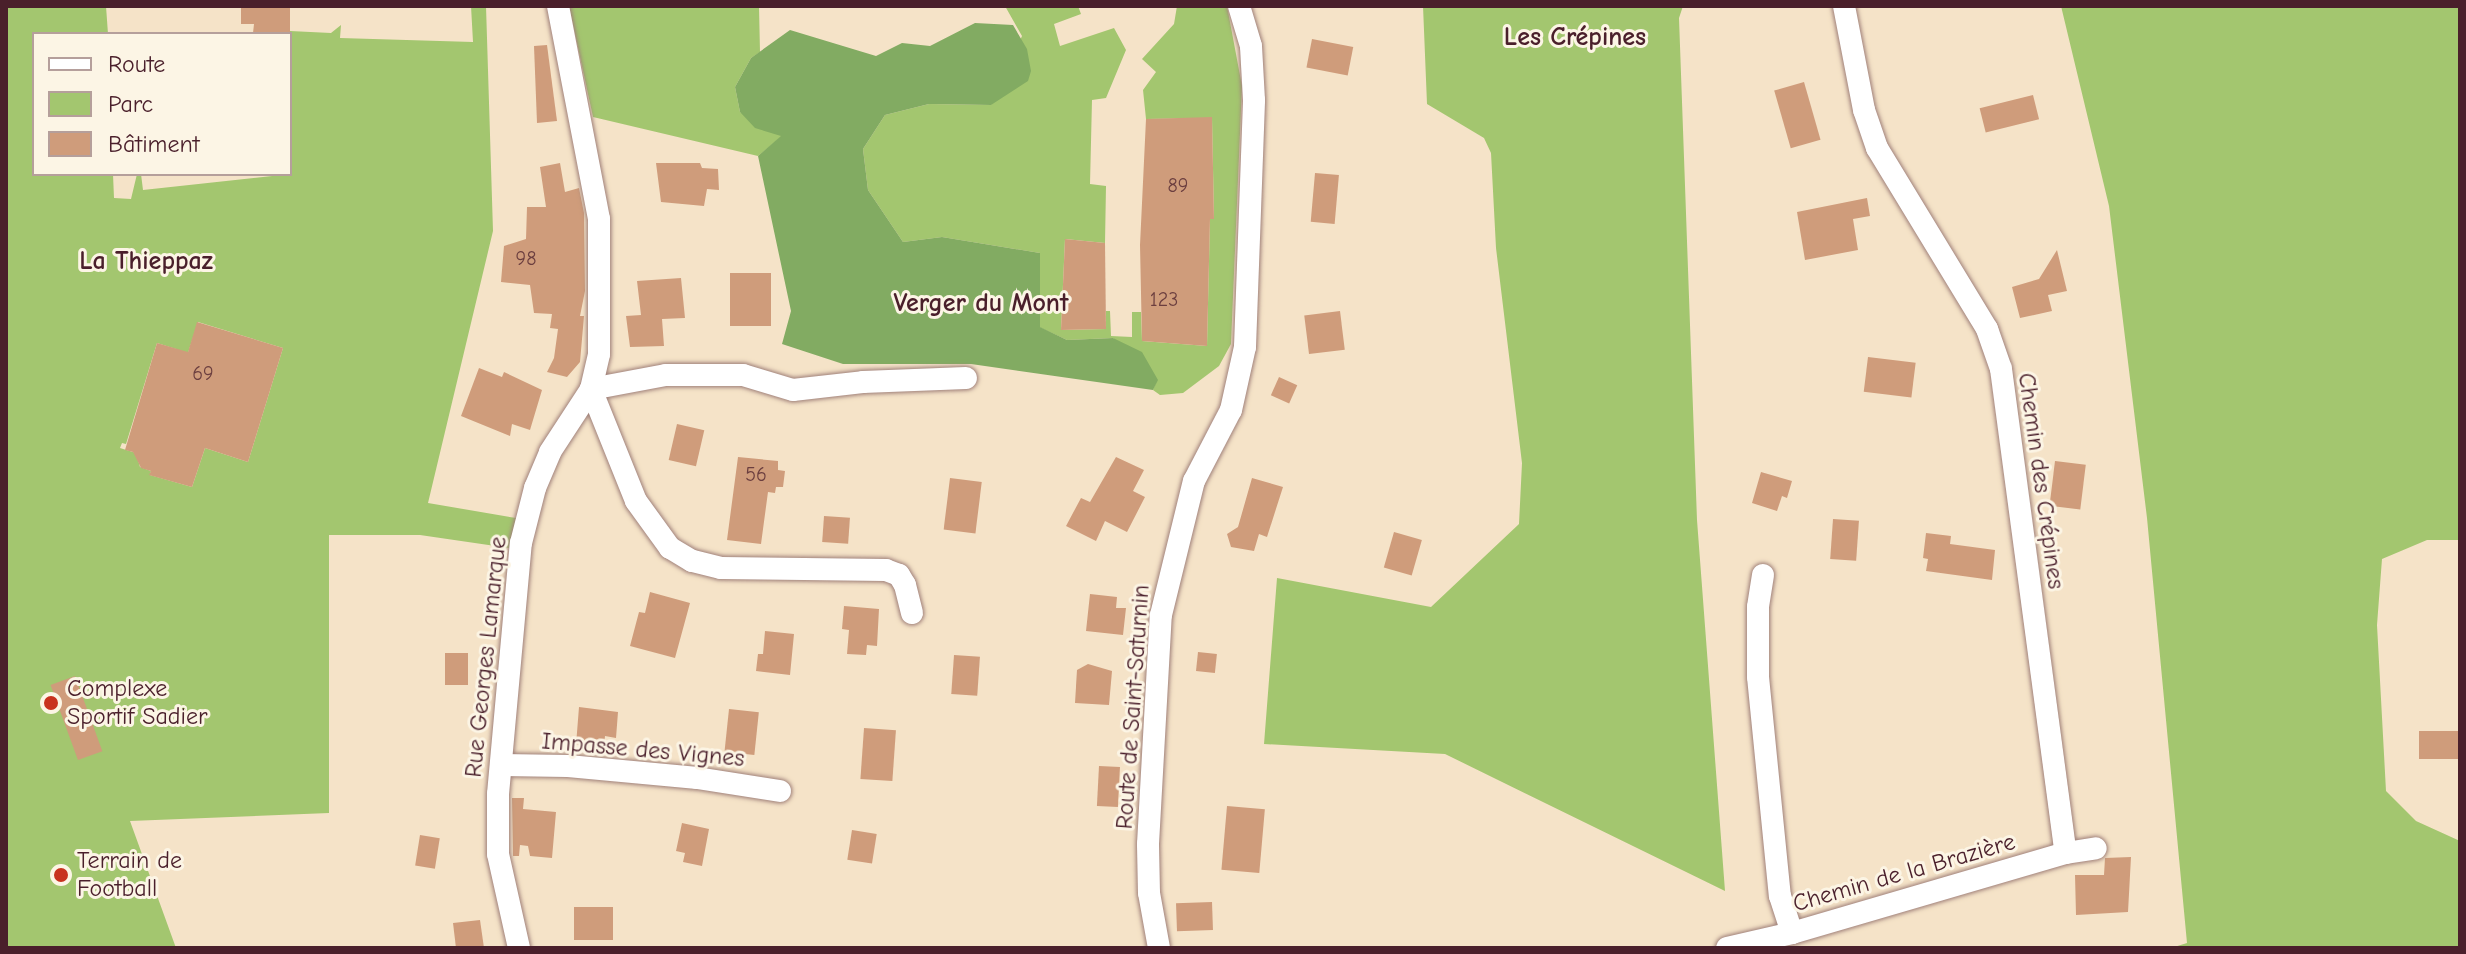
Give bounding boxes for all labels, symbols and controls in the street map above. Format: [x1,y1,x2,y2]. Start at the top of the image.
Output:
district label: Les Crépines [1504,22,1646,54]
legend [32,32,292,176]
text: Route [108,50,165,78]
text: Parc [108,90,153,118]
text: Bâtiment [108,130,200,158]
house number: 89 [1168,173,1188,197]
district label: La Thieppaz [79,246,213,278]
house number: 98 [516,246,536,270]
house number: 123 [1150,287,1178,311]
district label: Verger du Mont [894,288,1068,320]
house number: 69 [192,361,214,385]
street label: Chemin des Crépines [2012,371,2070,591]
house number: 56 [745,462,767,486]
street label: Rue Georges Lamarque [459,535,513,779]
street label: Route de Saint-Saturnin [1110,584,1156,830]
place label: Complexe Sportif Sadier [67,675,208,731]
marker: Complexe Sportif Sadier [42,694,60,712]
street label: Impasse des Vignes [540,727,746,773]
street label: Chemin de la Brazière [1790,827,2018,919]
place label: Terrain de Football [77,847,182,903]
marker: Terrain de Football [52,866,70,884]

